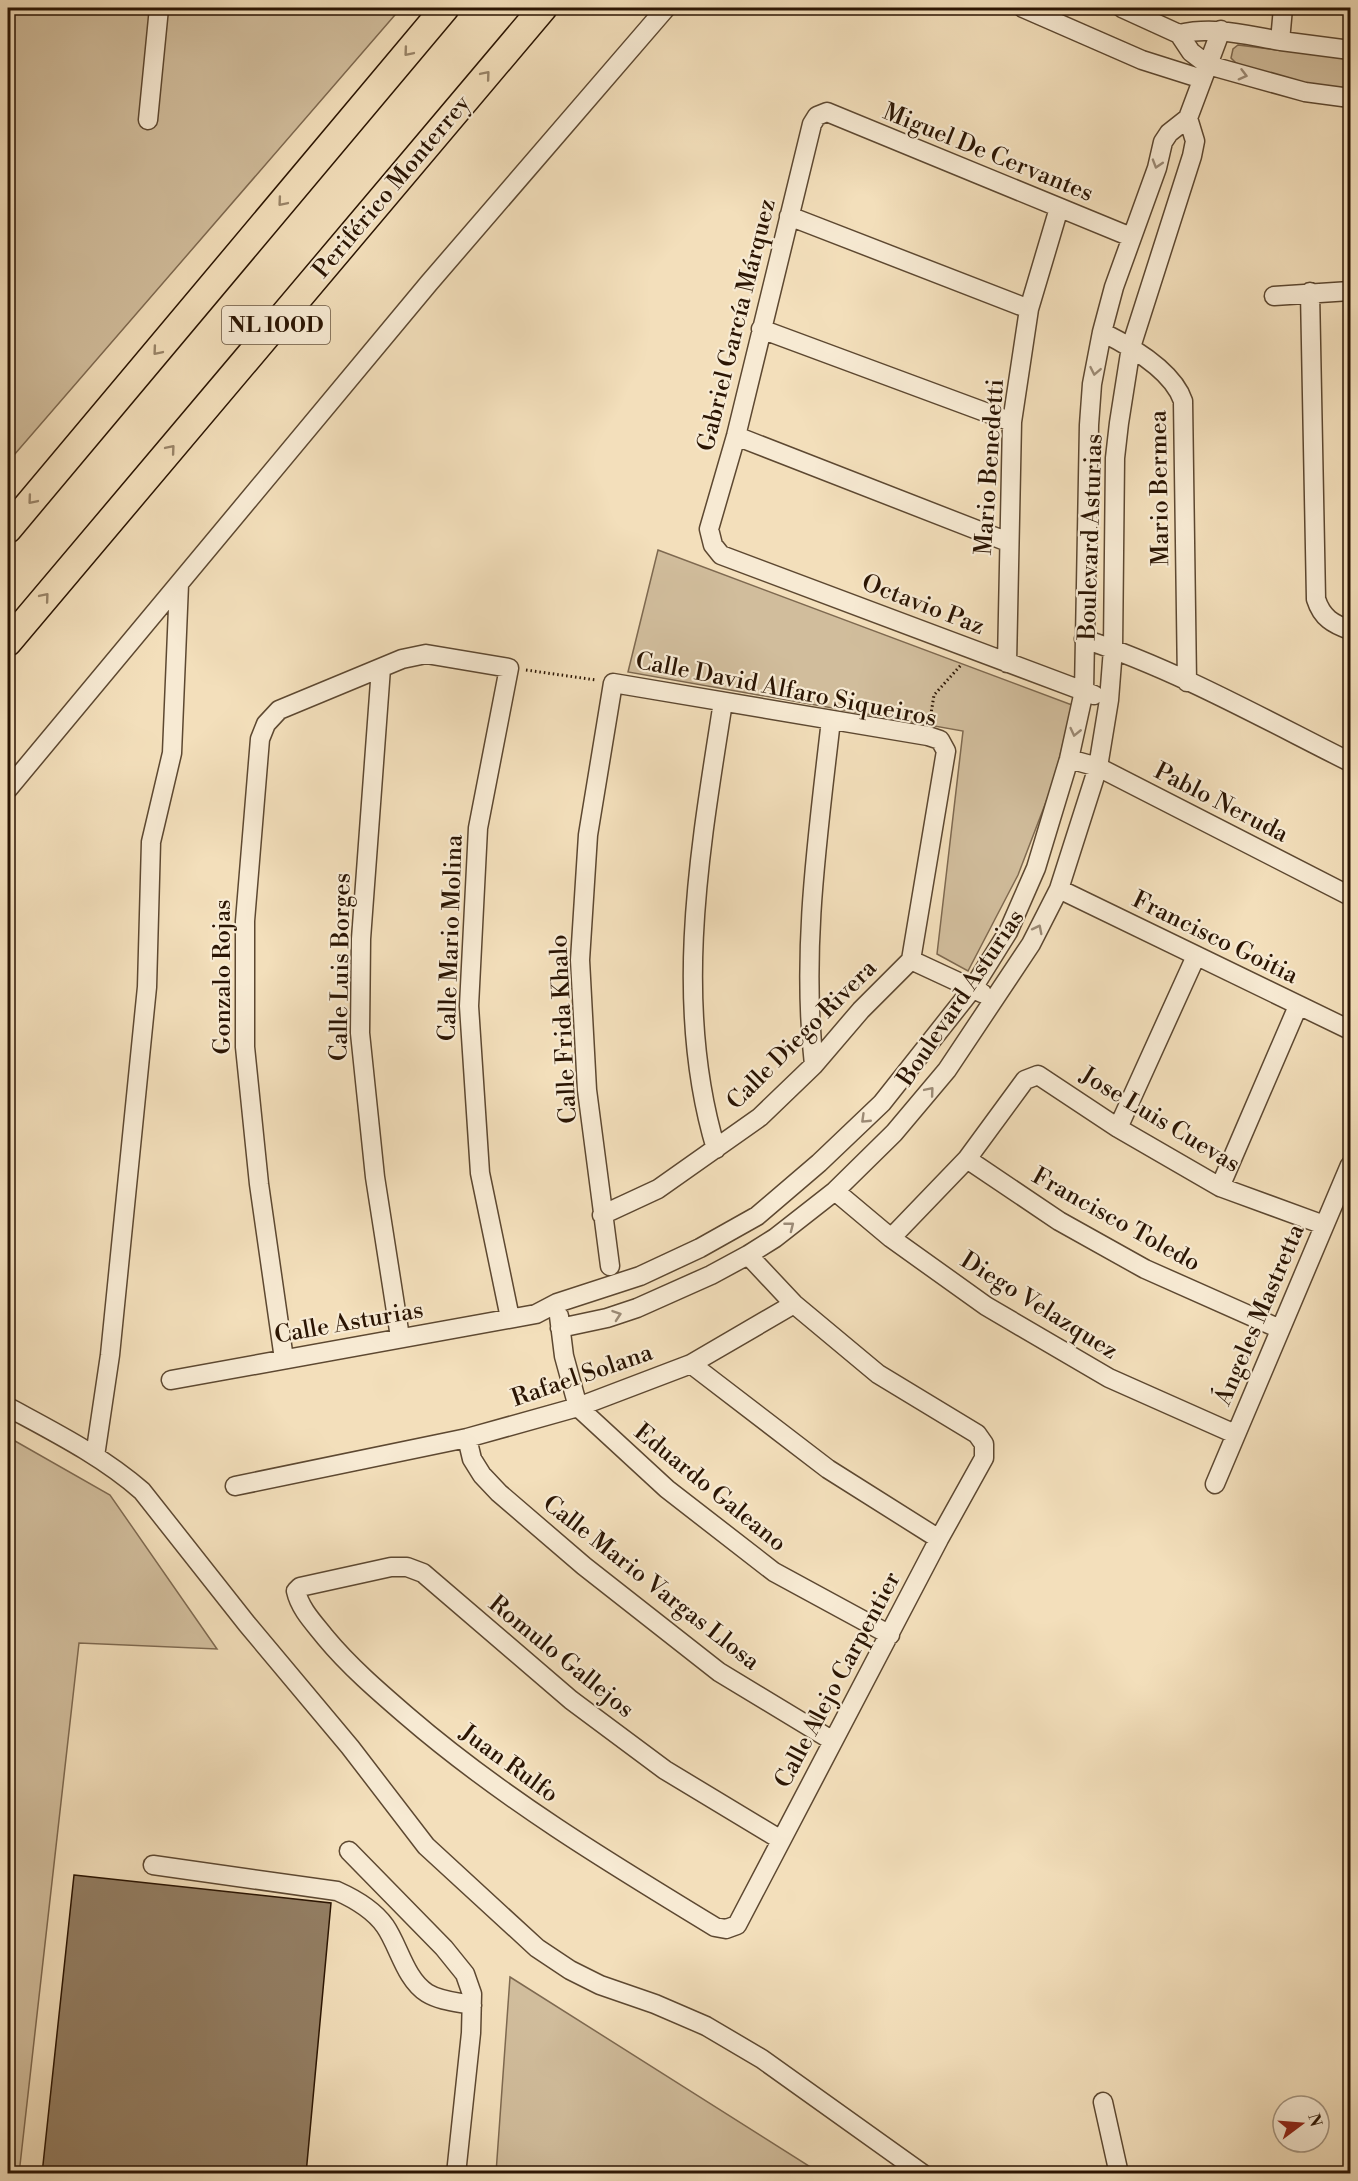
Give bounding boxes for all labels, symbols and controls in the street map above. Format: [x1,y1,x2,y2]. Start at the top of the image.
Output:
one-way arrow [404,45,415,56]
one-way arrow [1237,68,1248,80]
one-way arrow [479,71,490,82]
street label: Periférico Monterrey [307,89,477,285]
street label: Miguel De Cervantes [878,97,1098,209]
one-way arrow [1152,158,1164,169]
one-way arrow [279,195,290,206]
street label: Gabriel García Márquez [691,196,783,454]
road number: NL 100D [222,306,330,344]
one-way arrow [153,344,164,355]
one-way arrow [1089,366,1102,376]
street label: Mario Benedetti [969,378,1011,556]
street label: Mario Bermea [1144,409,1176,566]
street label: Boulevard Asturias [1072,433,1110,642]
one-way arrow [164,445,175,456]
one-way arrow [28,493,39,504]
street label: Octavio Paz [857,568,989,642]
one-way arrow [38,593,49,604]
street label: Calle David Alfaro Siqueiros [633,646,939,734]
one-way arrow [1069,727,1082,737]
street label: Pablo Neruda [1149,756,1294,850]
street label: Calle Mario Molina [432,833,470,1042]
street label: Calle Luis Borges [324,873,358,1061]
street label: Francisco Goitia [1127,885,1304,991]
street label: Gonzalo Rojas [208,899,238,1055]
street label: Boulevard Asturias [890,904,1031,1093]
one-way arrow [1031,925,1043,936]
street label: Calle Frida Khalo [544,934,584,1124]
street label: Calle Diego Rivera [721,953,884,1116]
street label: Jose Luis Cuevas [1074,1060,1245,1179]
one-way arrow [923,1087,934,1098]
one-way arrow [861,1112,871,1123]
street label: Francisco Toledo [1027,1161,1205,1279]
street label: Ángeles Mastretta [1207,1219,1312,1411]
one-way arrow [783,1222,794,1233]
street label: Diego Velazquez [955,1246,1123,1366]
street label: Calle Asturias [272,1295,426,1351]
one-way arrow [611,1310,622,1322]
street label: Rafael Solana [507,1338,657,1414]
street label: Eduardo Galeano [628,1417,792,1559]
street label: Calle Mario Vargas Llosa [537,1489,766,1678]
street label: Calle Alejo Carpentier [768,1567,908,1793]
street label: Romulo Gallejos [482,1589,640,1725]
street label: Juan Rulfo [453,1718,564,1810]
north arrow [1271,2094,1331,2154]
text: N [1303,2111,1326,2129]

